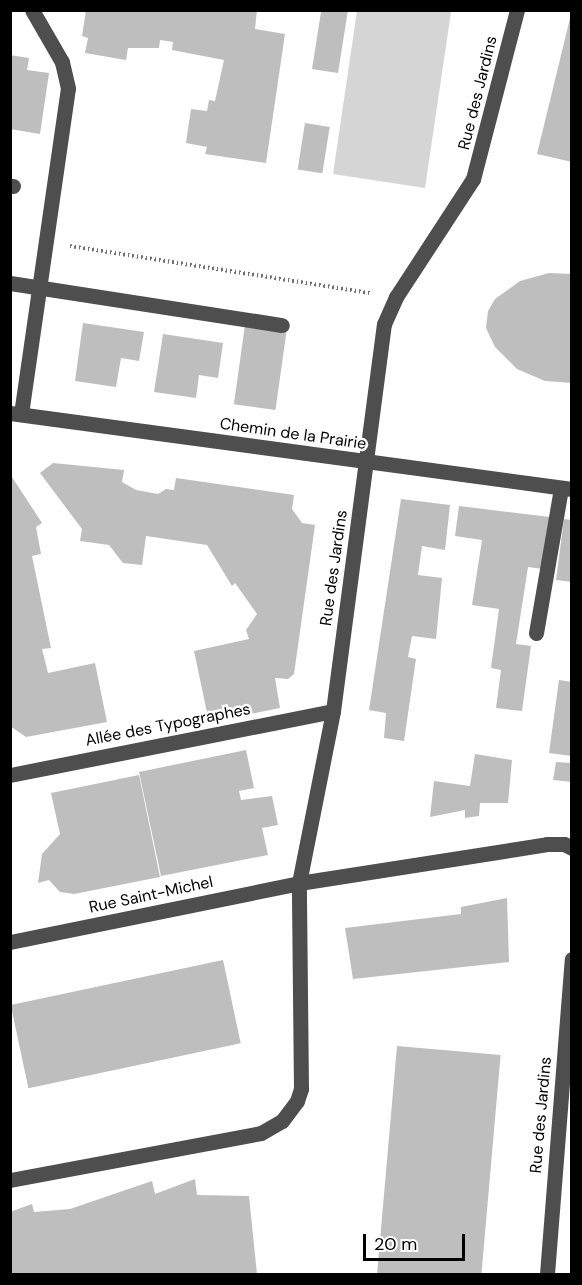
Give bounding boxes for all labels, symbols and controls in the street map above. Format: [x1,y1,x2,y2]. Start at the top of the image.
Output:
street label: Rue des Jardins [455,34,501,152]
street label: Chemin de la Prairie [218,414,368,454]
street label: Rue des Jardins [316,509,352,627]
street label: Allée des Typographes [84,700,252,750]
street label: Rue Saint-Michel [87,872,215,918]
street label: Rue des Jardins [526,1056,556,1174]
scale bar [366,1222,468,1260]
text: 20 m [374,1232,417,1256]

